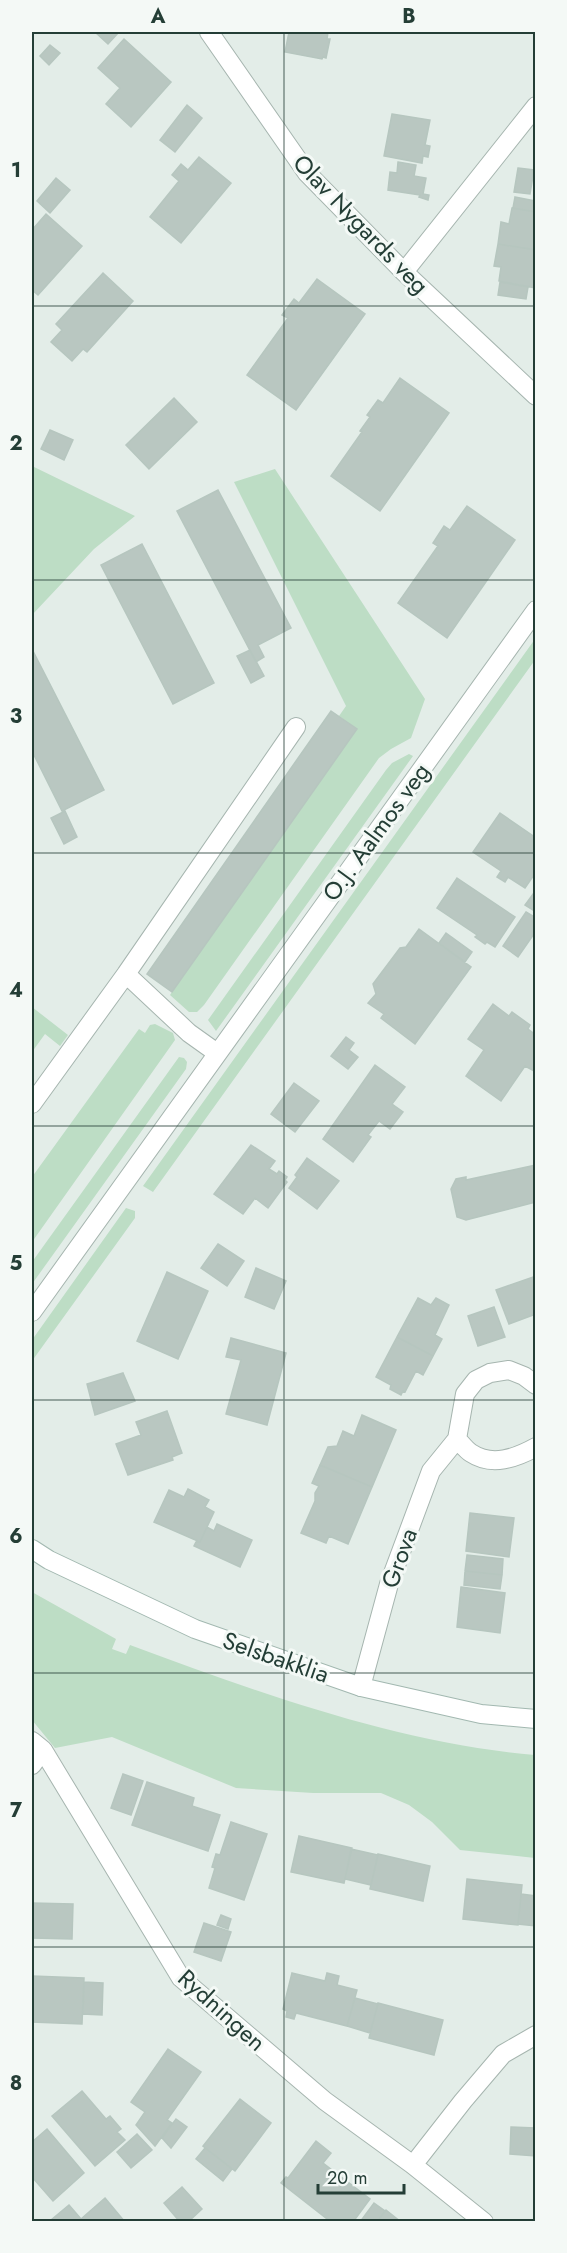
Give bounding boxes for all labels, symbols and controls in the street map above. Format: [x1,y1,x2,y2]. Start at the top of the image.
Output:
text: A [150,2,166,31]
text: B [402,2,416,31]
street label: Olav Nygards veg [285,146,437,302]
text: 1 [11,156,21,185]
text: 2 [9,429,23,458]
text: 3 [10,702,22,731]
street label: O.J. Aalmos veg [314,756,438,908]
text: 4 [9,976,23,1005]
text: 5 [10,1249,23,1278]
text: 6 [9,1522,23,1551]
street label: Grova [372,1523,426,1593]
street label: Selsbakklia [218,1622,334,1692]
text: 7 [10,1796,23,1825]
street label: Rydningen [170,1961,274,2059]
text: 8 [10,2069,22,2098]
scale bar [318,2157,404,2195]
text: 20 m [327,2165,367,2191]

